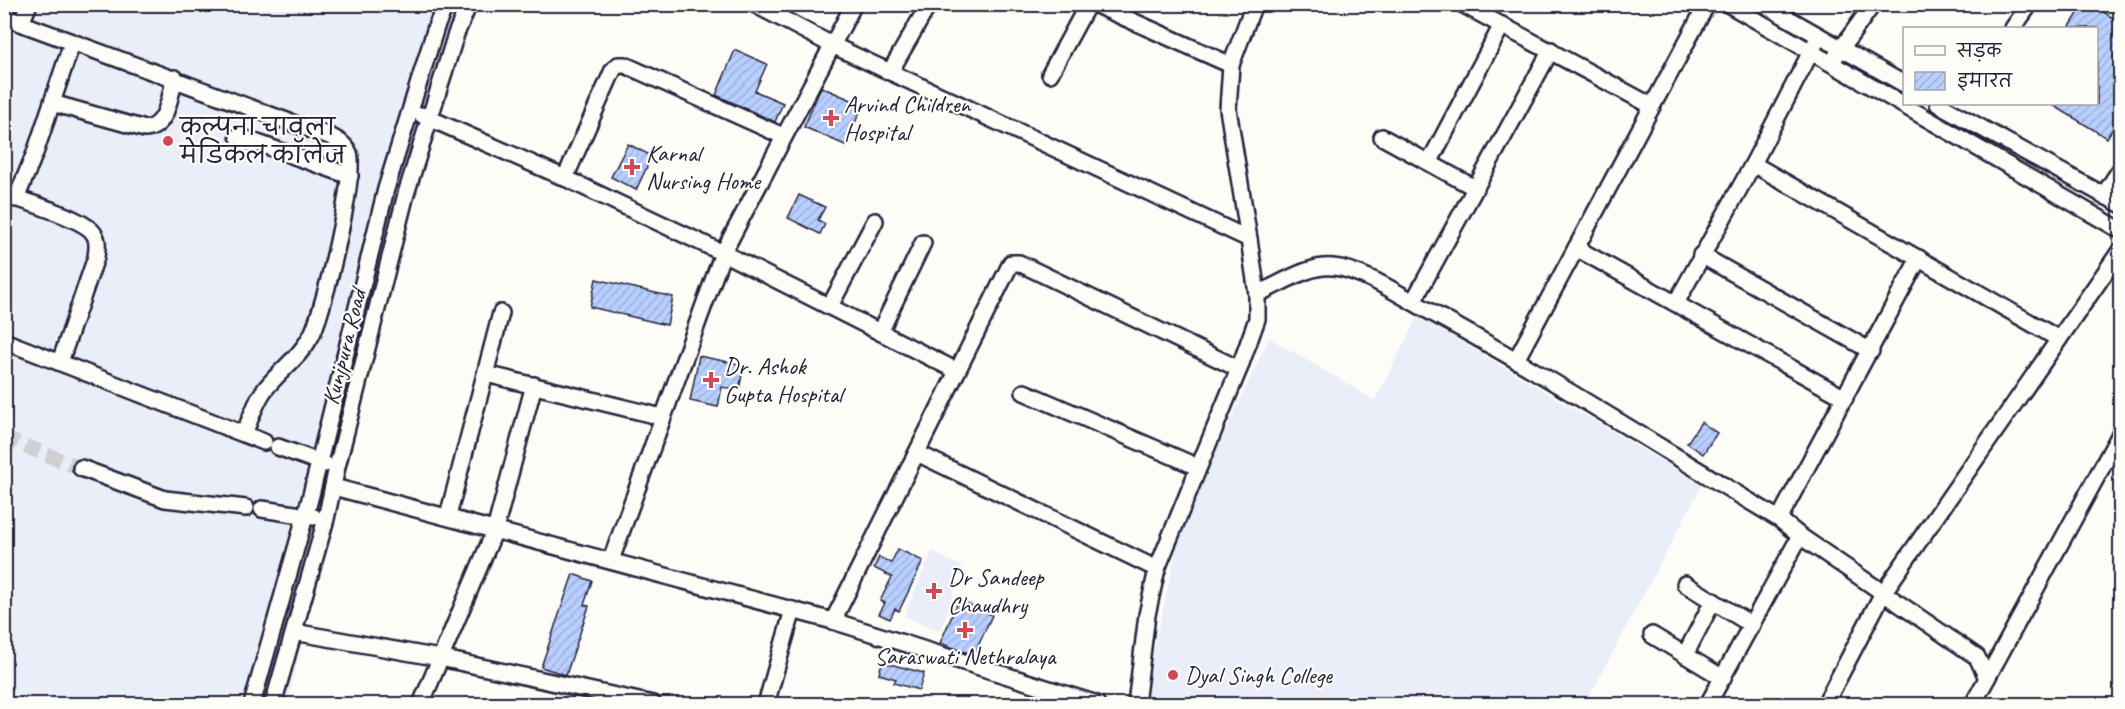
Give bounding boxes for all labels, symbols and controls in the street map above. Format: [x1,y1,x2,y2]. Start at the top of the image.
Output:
legend [1903,27,2098,105]
text: सड़क [1956,40,2002,62]
text: इमारत [1957,70,2013,92]
place label: Arvind Children Hospital [844,89,972,147]
marker: Arvind Children Hospital [822,109,840,127]
place label: कल्पना चावला मेडिकल कॉलेज [178,112,347,170]
marker: कल्पना चावला मेडिकल कॉलेज [161,134,175,148]
place label: Karnal Nursing Home [646,138,762,196]
marker: Karnal Nursing Home [623,158,641,176]
street label: Kunjpura Road [315,283,374,408]
place label: Dr. Ashok Gupta Hospital [724,351,846,409]
marker: Dr. Ashok Gupta Hospital [702,371,720,389]
place label: Dr Sandeep Chaudhry [948,562,1045,620]
marker: Dr Sandeep Chaudhry [925,582,943,600]
marker: Saraswati Nethralaya [956,621,974,639]
place label: Saraswati Nethralaya [875,641,1057,671]
place label: Dyal Singh College [1185,660,1334,690]
marker: Dyal Singh College [1166,668,1180,682]

